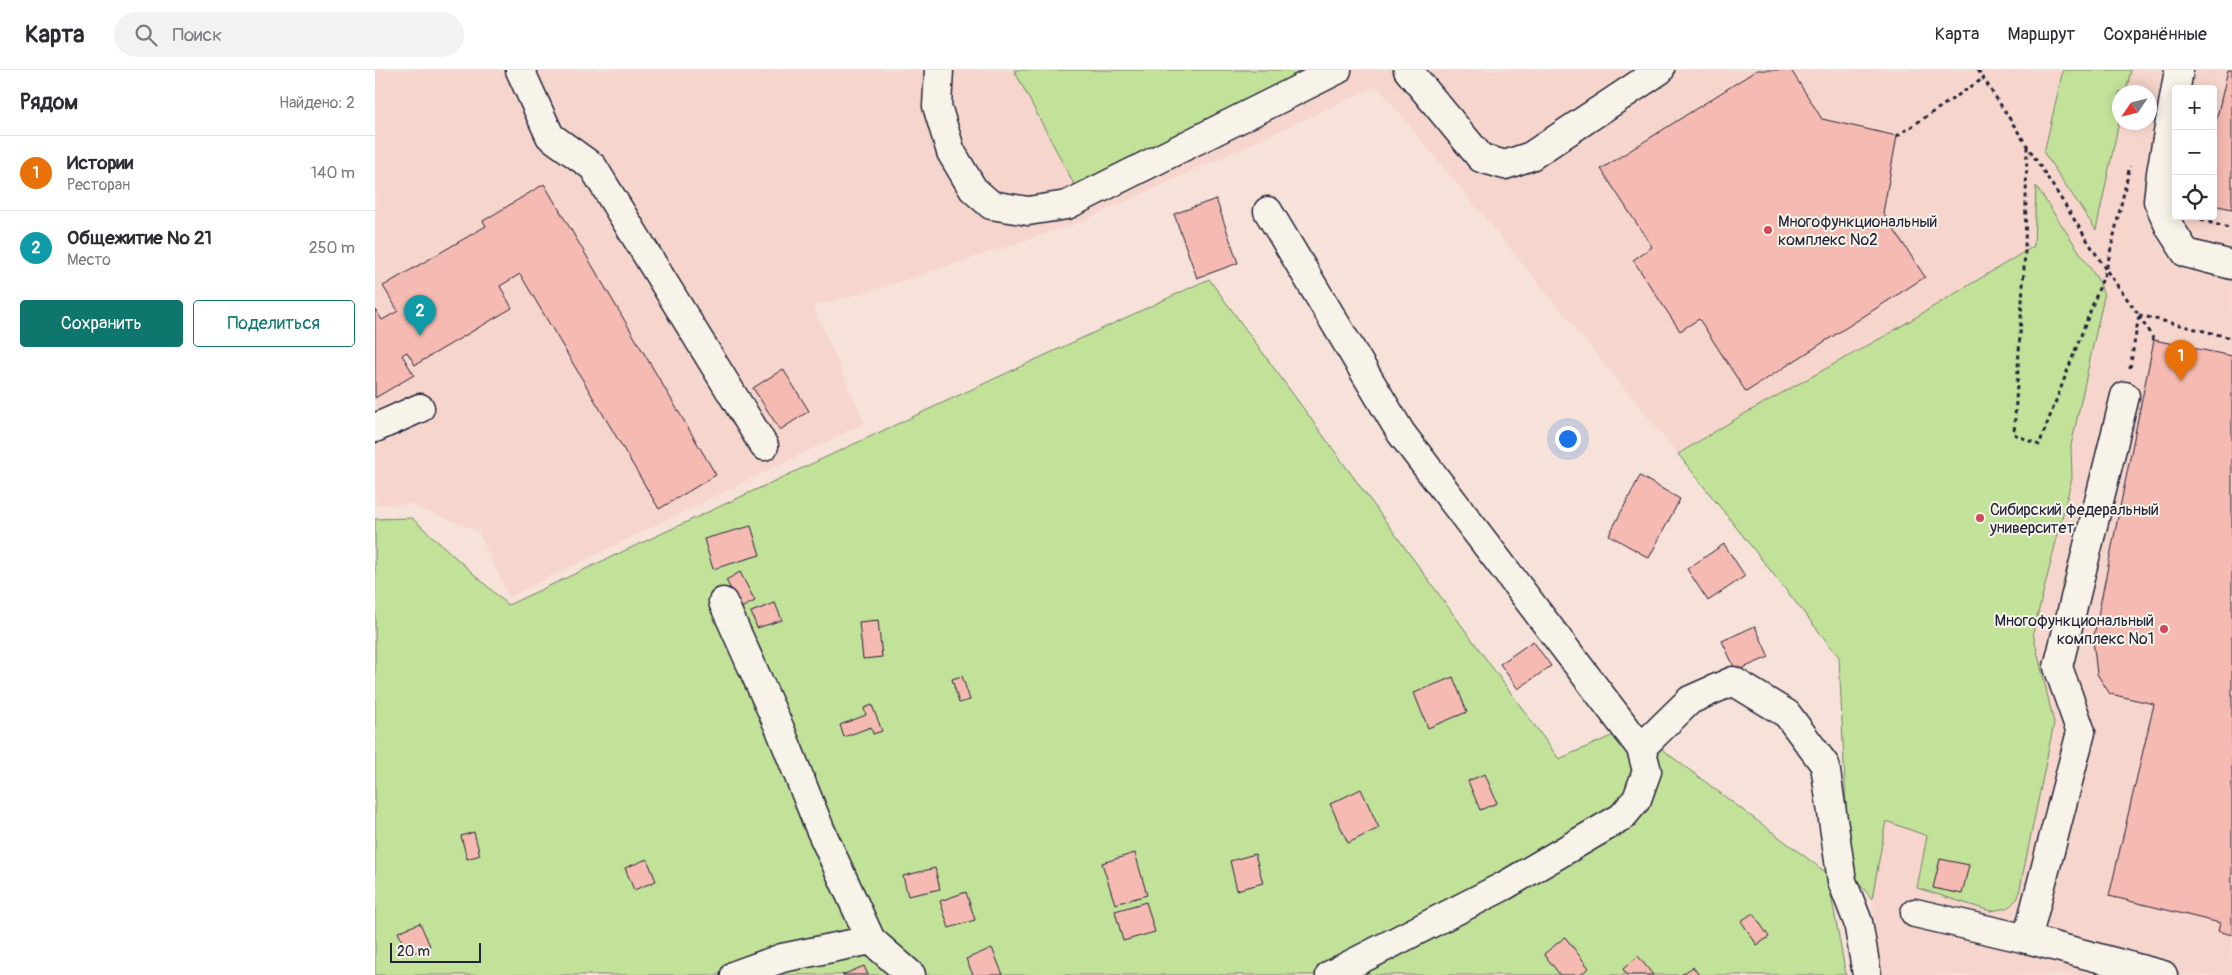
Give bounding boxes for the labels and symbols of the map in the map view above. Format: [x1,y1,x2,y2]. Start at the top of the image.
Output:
north arrow [2112,85,2157,130]
place label: Многофункциональный комплекс №2 [1778,212,1937,250]
marker: Многофункциональный комплекс №2 [1762,224,1774,236]
pin: 2 [404,295,436,336]
pin: 1 [2165,340,2197,381]
your location [1555,426,1581,452]
place label: Сибирский федеральный университет [1989,500,2159,538]
marker: Сибирский федеральный университет [1974,512,1986,524]
place label: Многофункциональный комплекс №1 [1995,611,2154,649]
marker: Многофункциональный комплекс №1 [2158,623,2170,635]
scale bar [390,940,481,963]

